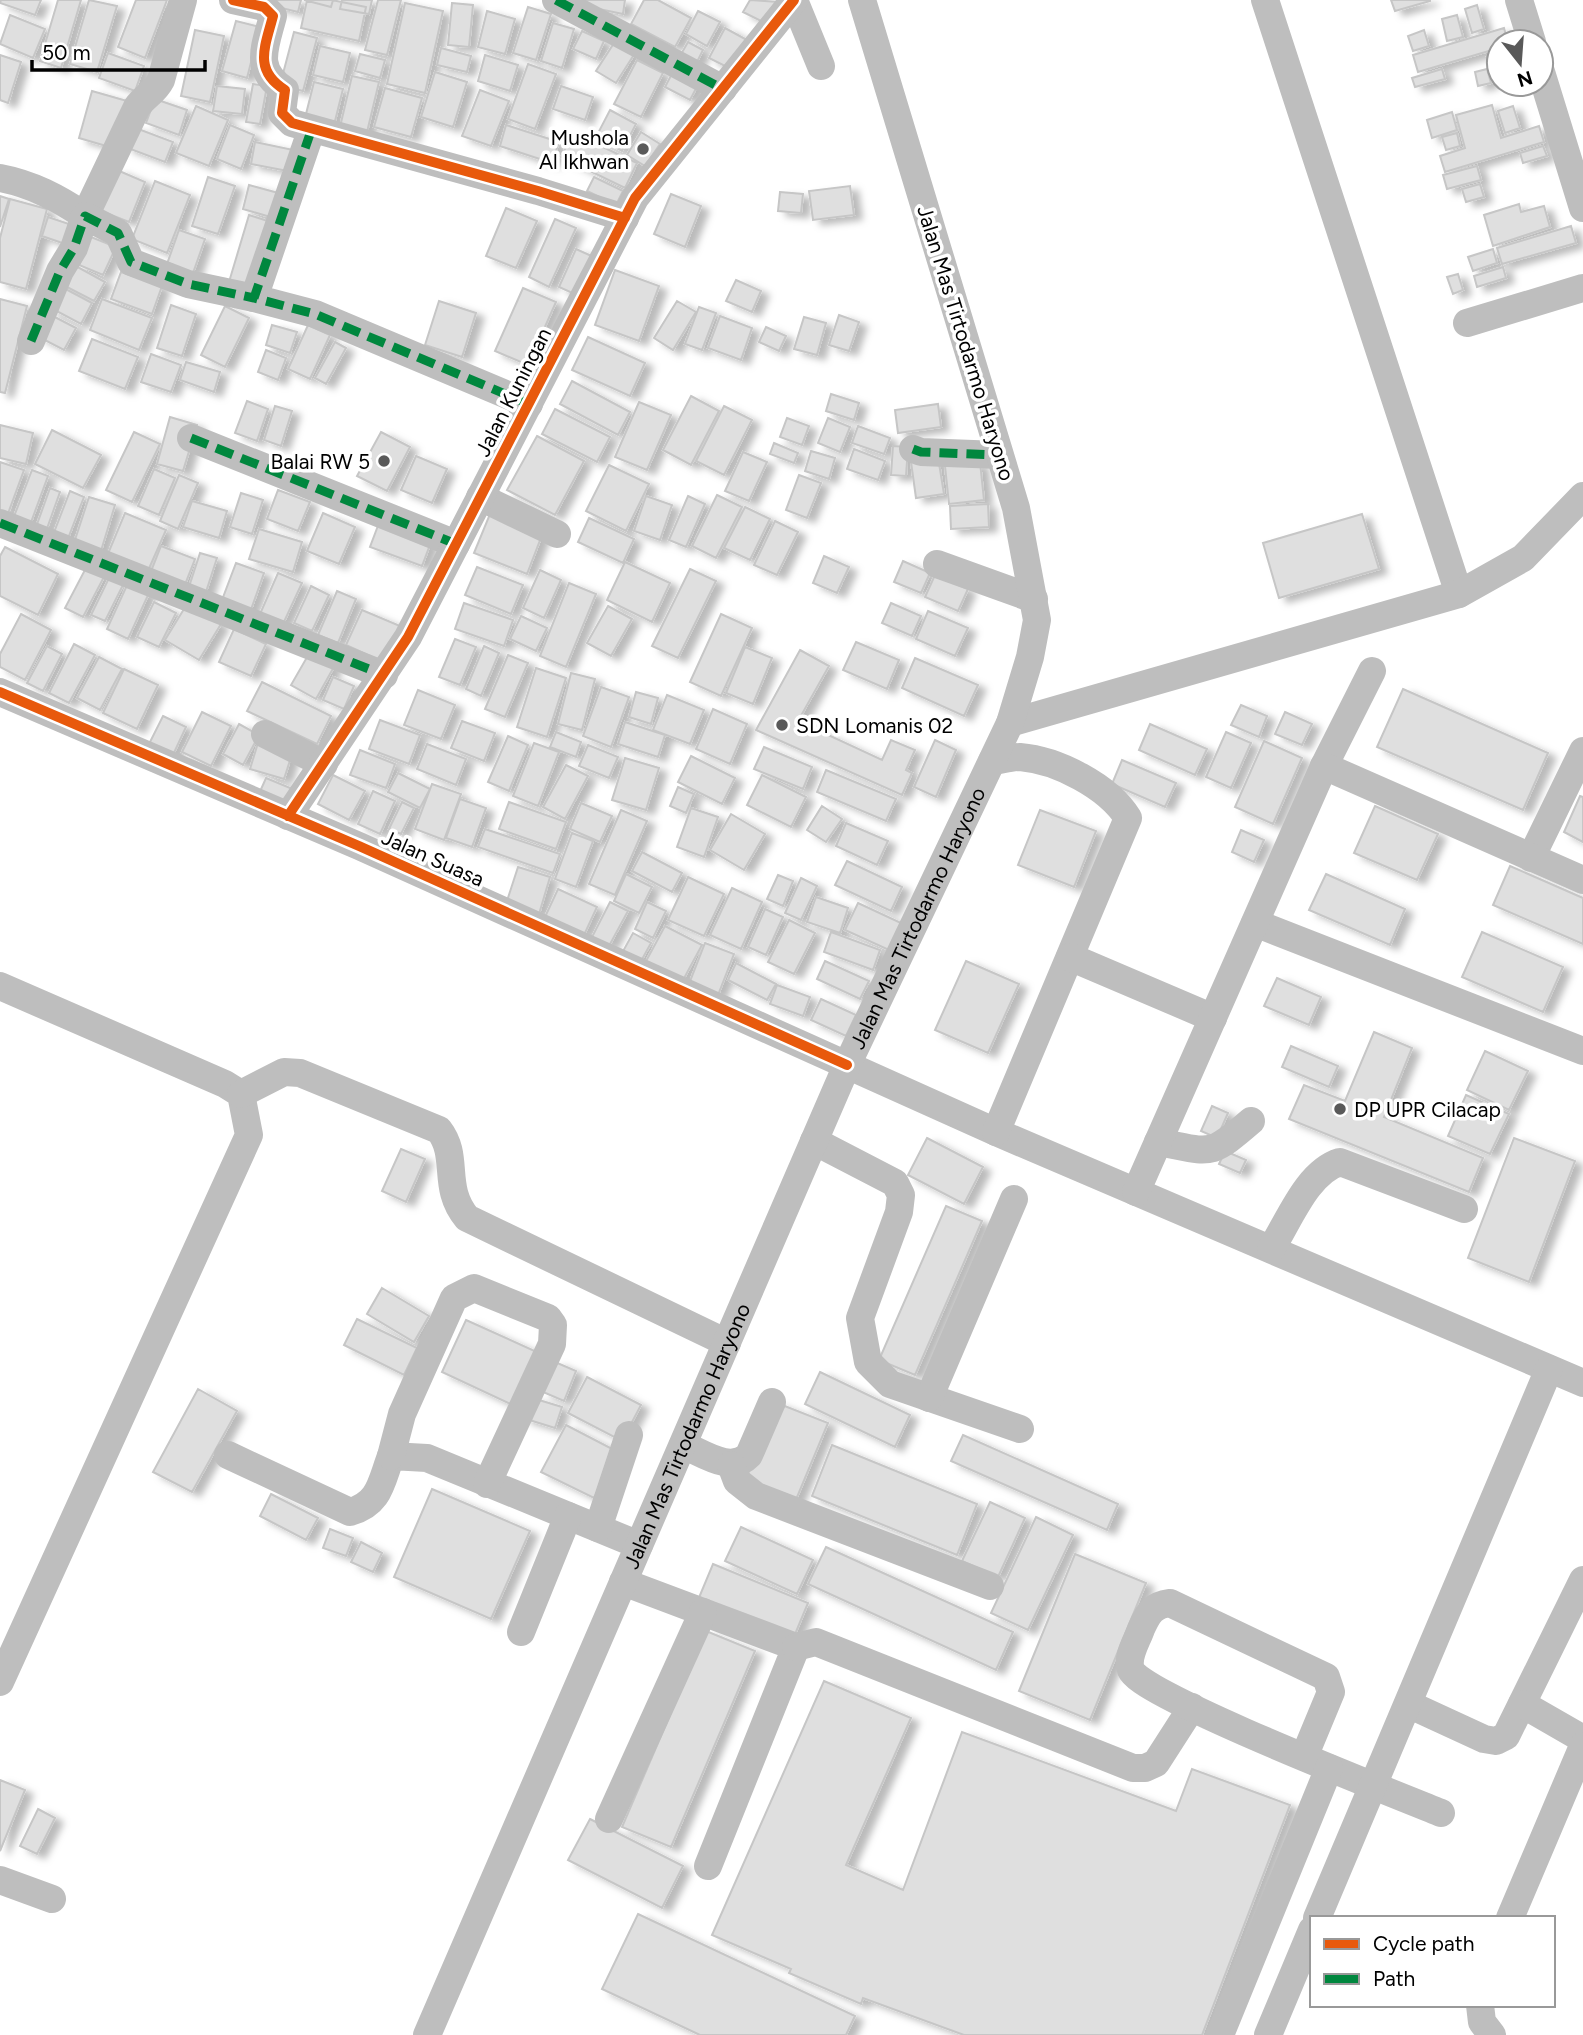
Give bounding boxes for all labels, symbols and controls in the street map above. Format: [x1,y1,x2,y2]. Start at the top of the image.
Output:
scale bar [32,28,205,72]
north arrow [1485,28,1555,98]
text: 50 m [42,40,91,65]
text: N [1514,66,1535,92]
place label: Mushola Al Ikhwan [539,125,629,174]
marker: Mushola Al Ikhwan [635,141,651,157]
street label: Jalan Mas Tirtodarmo Haryono [912,202,1020,484]
street label: Jalan Kuningan [470,323,556,461]
place label: Balai RW 5 [271,449,370,474]
marker: Balai RW 5 [376,453,392,469]
place label: SDN Lomanis 02 [796,713,953,738]
marker: SDN Lomanis 02 [774,717,790,733]
street label: Jalan Mas Tirtodarmo Haryono [844,783,990,1053]
street label: Jalan Suasa [378,824,488,892]
place label: DP UPR Cilacap [1354,1097,1501,1122]
marker: DP UPR Cilacap [1332,1101,1348,1117]
street label: Jalan Mas Tirtodarmo Haryono [618,1299,755,1572]
legend [1310,1916,1555,2007]
text: Cycle path [1373,1931,1474,1956]
text: Path [1373,1966,1415,1991]

